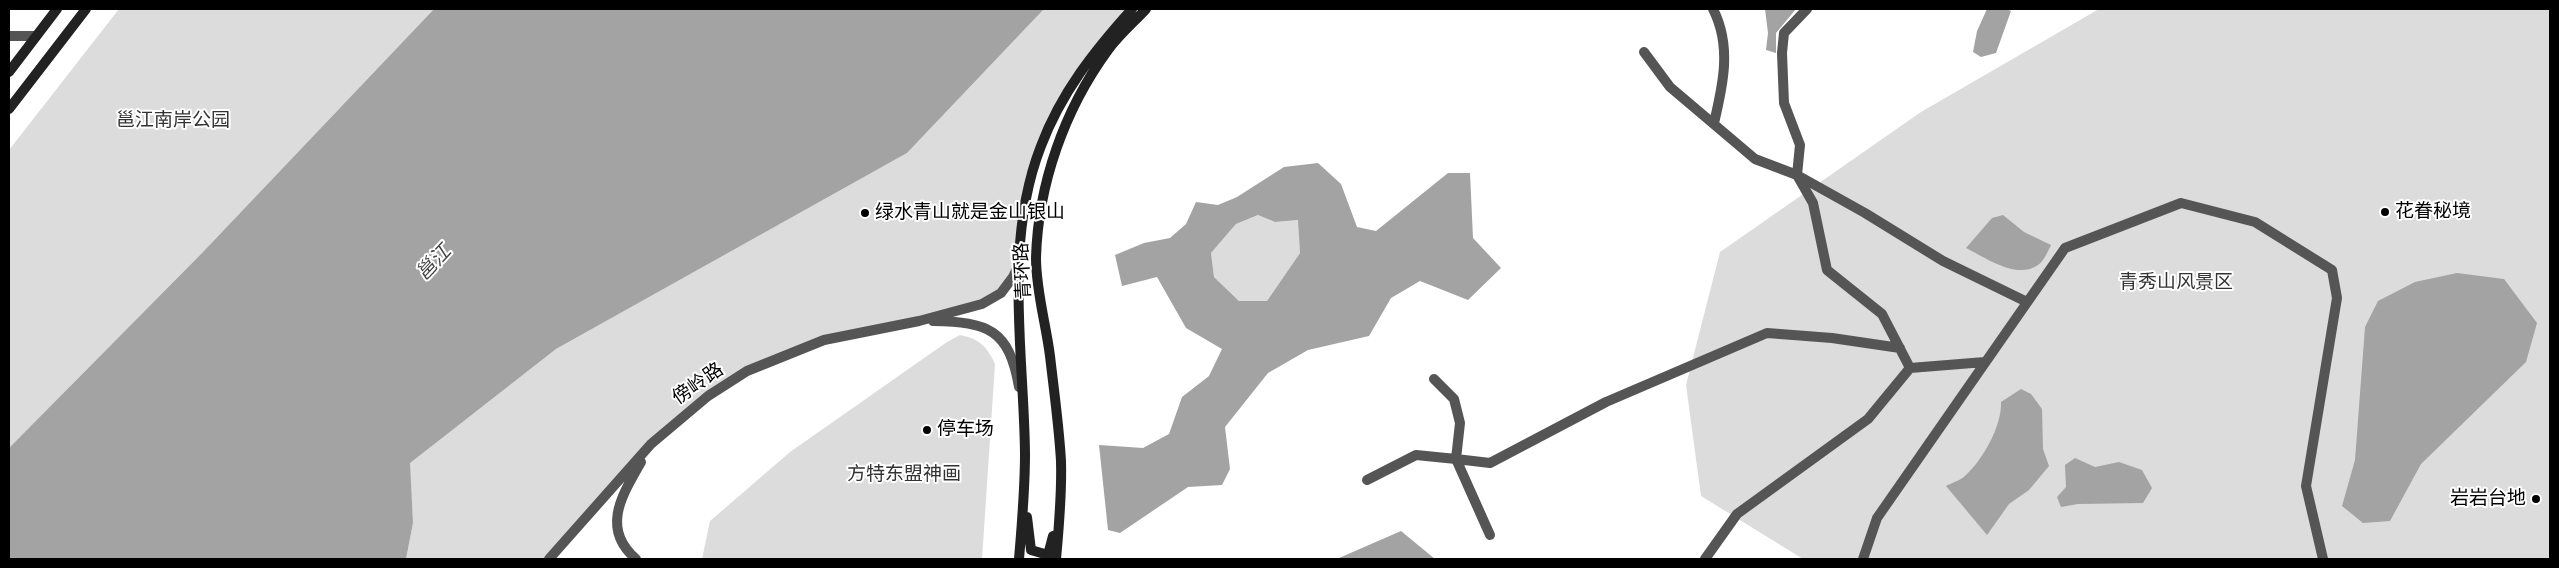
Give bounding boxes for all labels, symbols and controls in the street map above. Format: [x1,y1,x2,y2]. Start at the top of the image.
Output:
park label: 邕江南岸公园 [116,110,230,132]
place label: 花眷秘境 [2395,201,2471,223]
place label: 绿水青山就是金山银山 [875,202,1065,224]
marker: 花眷秘境 [2379,206,2391,218]
marker: 绿水青山就是金山银山 [859,207,871,219]
water label: 邕江 [412,240,456,286]
street label: 青环路 [1010,242,1036,300]
park label: 青秀山风景区 [2119,272,2233,294]
street label: 傍岭路 [668,358,728,410]
place label: 停车场 [937,419,994,441]
marker: 停车场 [921,424,933,436]
park label: 方特东盟神画 [847,464,961,486]
place label: 岩岩台地 [2450,488,2526,510]
marker: 岩岩台地 [2530,493,2542,505]

